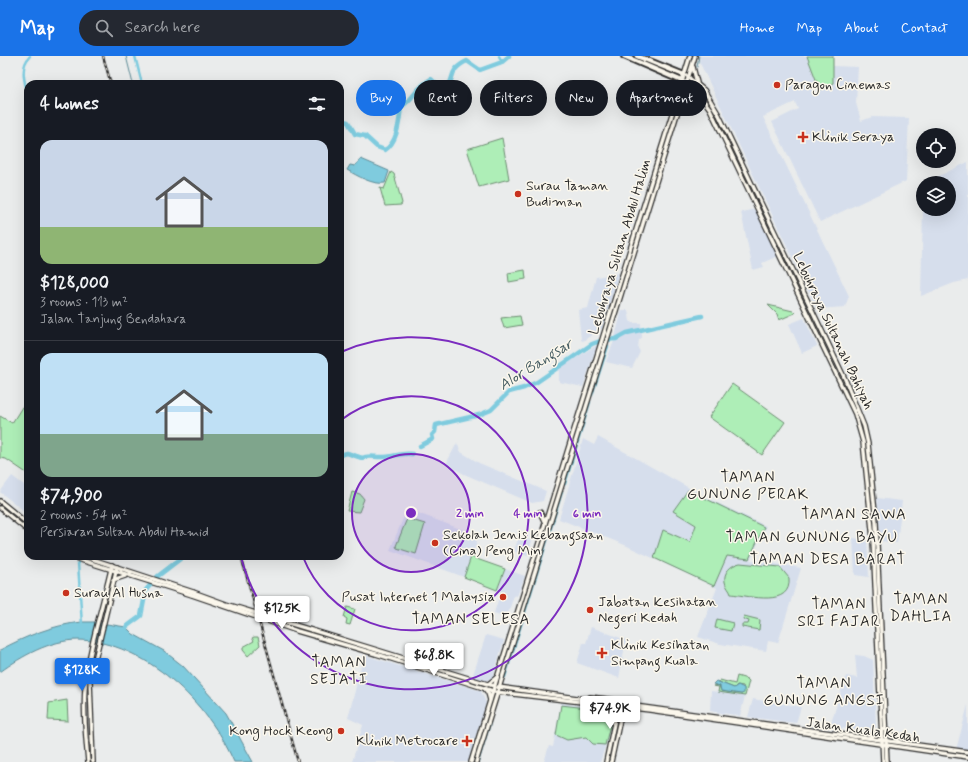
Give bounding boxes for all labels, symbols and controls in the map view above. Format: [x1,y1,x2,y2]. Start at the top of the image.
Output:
search box [79,10,359,46]
text: Map [20,16,55,41]
icon: search [93,17,115,39]
text: Search here [125,18,200,38]
text: Home [740,19,774,37]
text: Map [796,19,822,37]
text: About [844,19,879,37]
text: Contact [901,19,948,37]
place label: Paragon Cinemas [785,76,891,95]
chip: Buy [356,80,406,116]
chip: Rent [414,80,472,116]
chip: Filters [480,80,547,116]
chip: New [555,80,608,116]
chip: Apartment [616,80,707,116]
marker: Paragon Cinemas [772,80,782,90]
text: 4 homes [40,93,99,115]
icon: filters [306,93,328,115]
place label: Klinik Seraya [812,128,894,146]
map controls [916,128,956,216]
button: locate [916,128,956,168]
marker: Klinik Seraya [797,131,809,143]
street label: Lebuhraya Sultan Abdul Halim [585,157,655,337]
icon: home [148,166,220,238]
button: layers [916,176,956,216]
place label: Surau Taman Budiman [526,177,609,211]
marker: Surau Taman Budiman [513,189,523,199]
street label: Lebuhraya Sultanah Bahiyah [789,249,877,413]
text: $128,000 [40,272,109,294]
text: 3 rooms · 113 m² [40,294,128,311]
text: Jalan Tanjung Bendahara [40,311,186,328]
water label: Alor Bangsar [495,334,579,397]
icon: home [148,379,220,451]
district label: TAMAN GUNUNG PERAK [687,468,809,505]
text: $74,900 [40,485,103,507]
district label: TAMAN SAWA [801,505,907,525]
centre of rings [404,506,418,520]
text: 2 min [456,506,484,522]
text: 4 min [513,506,543,522]
text: 6 min [573,506,601,522]
text: 2 rooms · 54 m² [40,507,127,524]
text: Persiaran Sultan Abdul Hamid [40,524,209,541]
place label: Sekolah Jenis Kebangsaan (Cina) Peng Min [443,526,603,561]
district label: TAMAN GUNUNG BAYU [726,528,898,548]
marker: Sekolah Jenis Kebangsaan (Cina) Peng Min [430,538,440,548]
district label: TAMAN DESA BARAT [750,550,906,570]
place label: Surau Al Husna [74,584,163,602]
marker: Surau Al Husna [61,588,71,598]
place label: Pusat Internet 1 Malaysia [341,588,495,606]
district label: TAMAN DAHLIA [890,590,952,627]
marker: Pusat Internet 1 Malaysia [498,592,508,602]
place label: Jabatan Kesihatan Negeri Kedah [598,593,717,629]
district label: TAMAN SRI FAJAR [797,595,881,632]
pin: $125K [254,596,310,630]
text: $125K [264,600,300,617]
marker: Jabatan Kesihatan Negeri Kedah [585,605,595,615]
district label: TAMAN SELESA [412,610,530,630]
place label: Klinik Kesihatan Simpang Kuala [611,636,709,672]
pin: $68.8K [401,643,467,677]
text: $68.8K [414,647,454,664]
marker: Klinik Kesihatan Simpang Kuala [596,647,608,659]
district label: TAMAN SEJATI [310,653,368,690]
pin: $128K [54,658,110,692]
text: $128K [64,662,100,679]
district label: TAMAN GUNUNG ANGSI [763,674,885,711]
pin: $74.9K [577,696,643,730]
text: $74.9K [589,700,631,717]
street label: Jalan Kuala Kedah [805,713,921,747]
place label: Kong Hock Keong [229,722,333,741]
marker: Kong Hock Keong [336,726,346,736]
place label: Klinik Metrocare [356,732,458,750]
marker: Klinik Metrocare [461,735,473,747]

